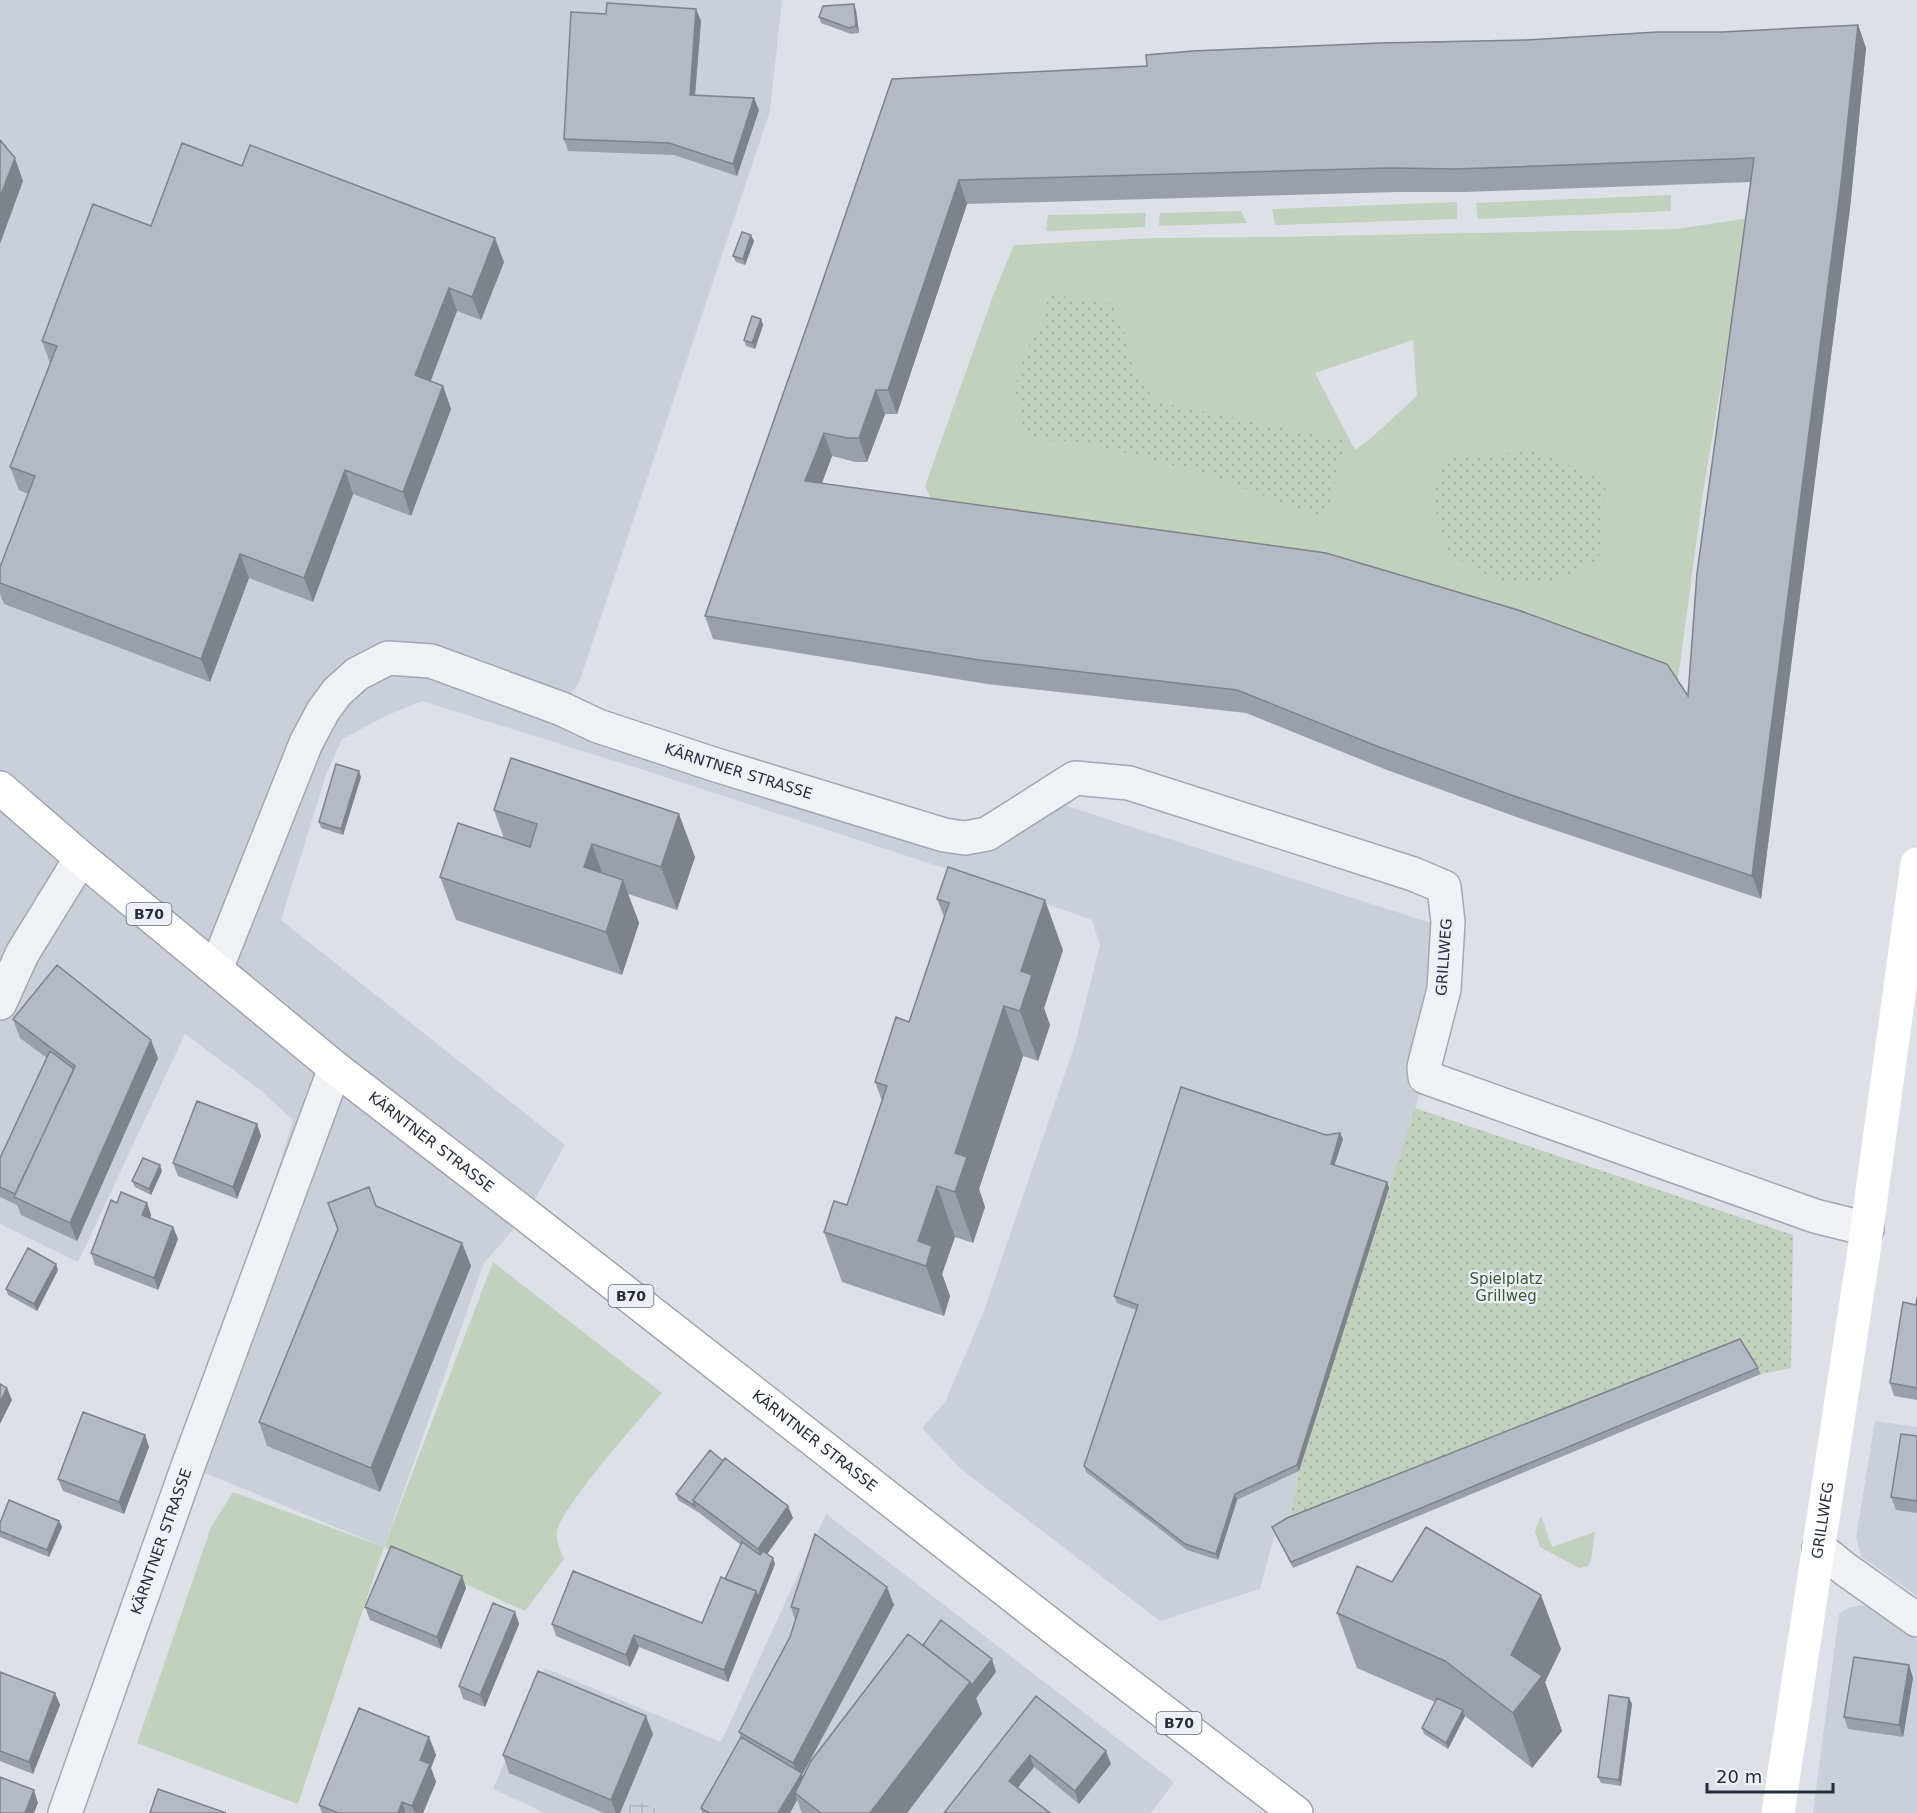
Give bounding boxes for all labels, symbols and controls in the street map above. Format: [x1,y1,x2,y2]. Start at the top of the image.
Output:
street label: KÄRNTNER STRASSE [662,740,815,803]
road number: B70 [126,903,172,925]
street label: GRILLWEG [1432,918,1456,996]
street label: KÄRNTNER STRASSE [365,1088,498,1196]
park label: Spielplatz Grillweg [1469,1270,1543,1305]
road number: B70 [608,1285,654,1307]
street label: KÄRNTNER STRASSE [748,1386,881,1495]
street label: KÄRNTNER STRASSE [127,1466,195,1617]
street label: GRILLWEG [1808,1481,1838,1560]
road number: B70 [1156,1712,1202,1734]
scale bar [1707,1756,1833,1794]
text: 20 m [1716,1766,1762,1787]

